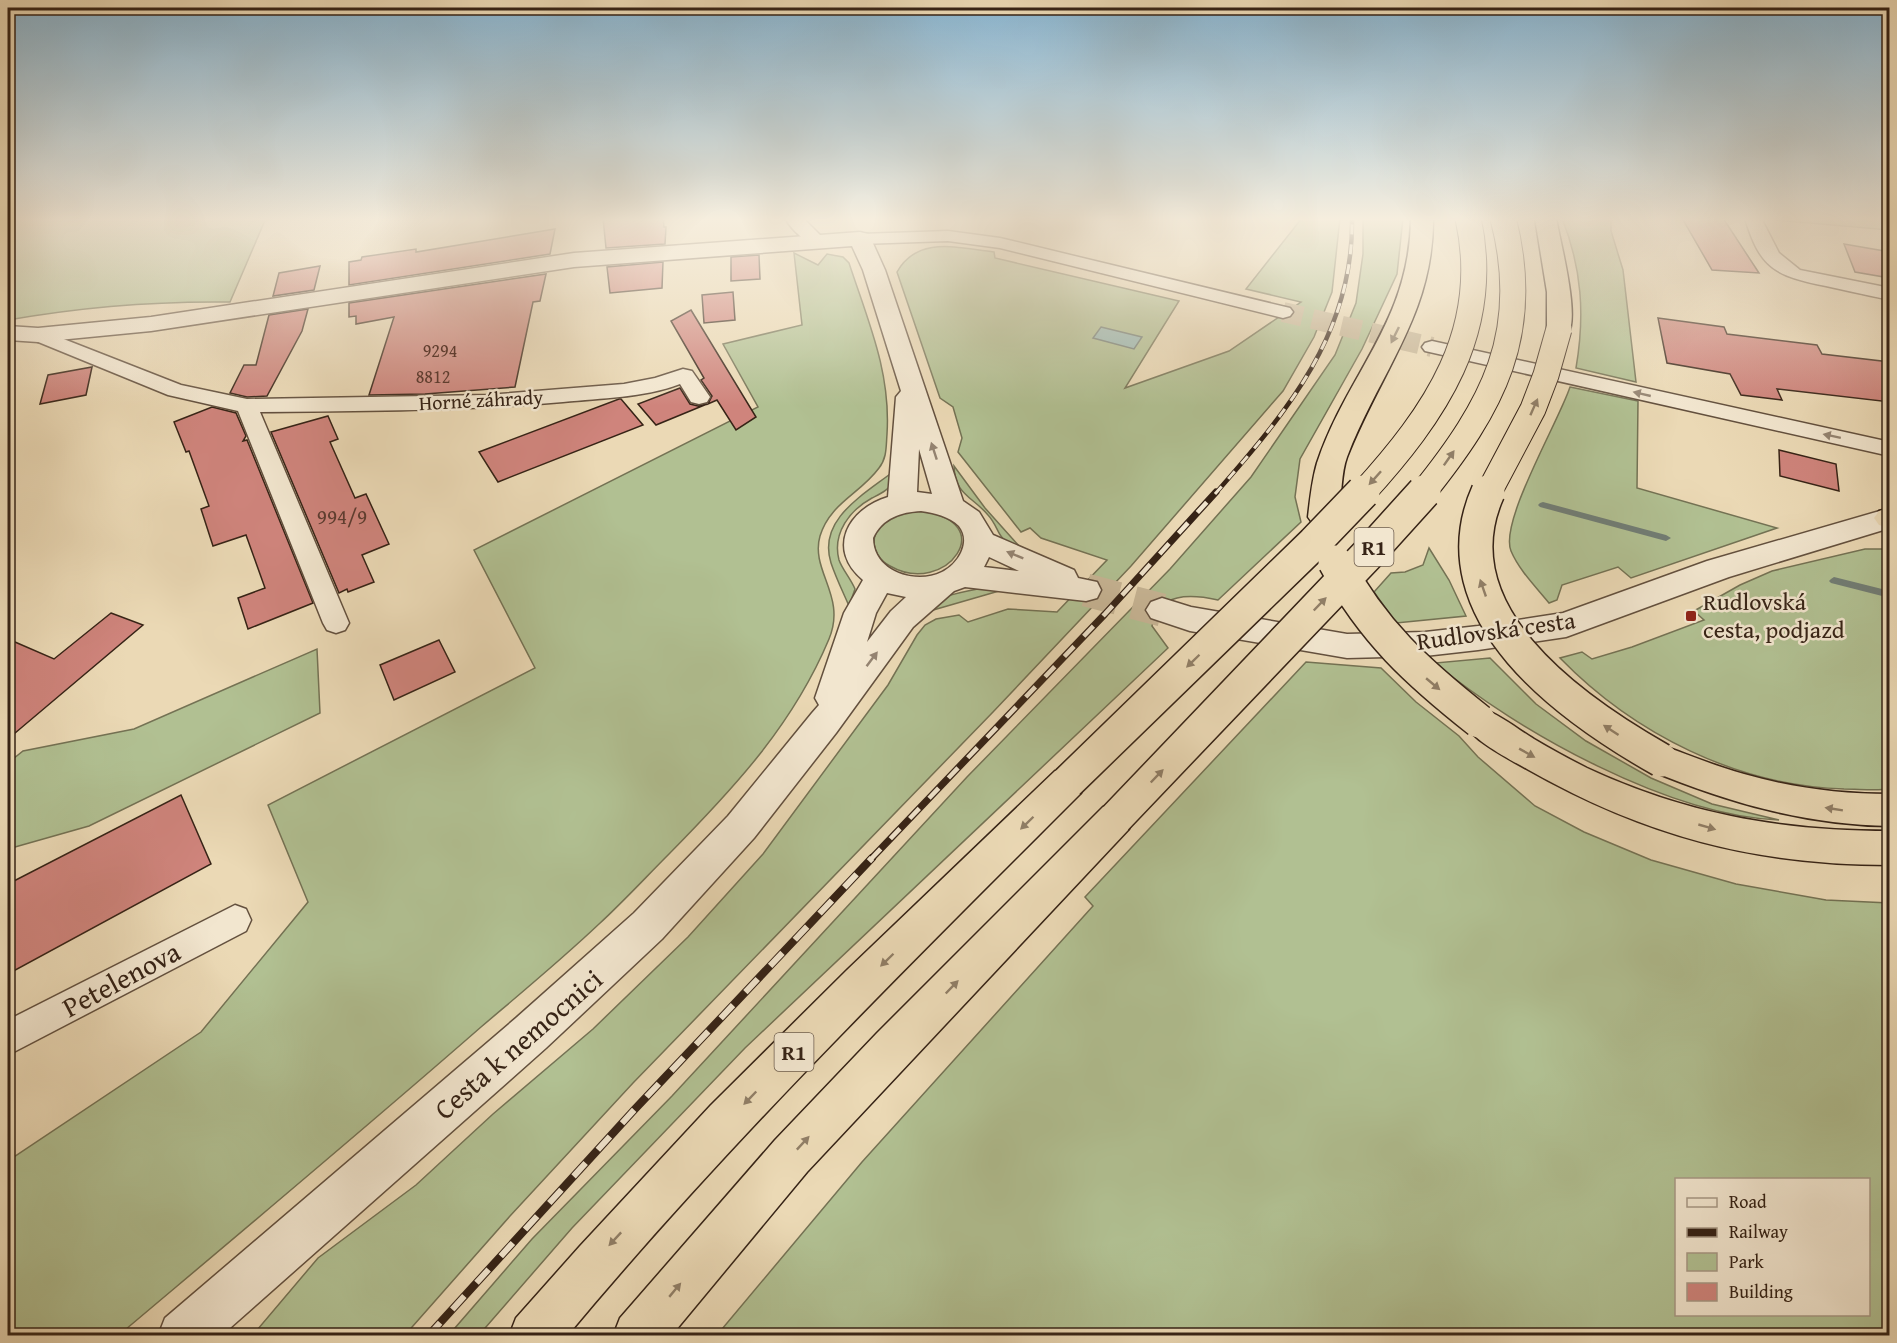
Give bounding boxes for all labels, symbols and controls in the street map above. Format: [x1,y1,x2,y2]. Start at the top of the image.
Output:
one-way arrow [1390,326,1399,343]
house number: 9294 [423,337,457,364]
house number: 8812 [416,363,450,390]
street label: Horné záhrady [418,382,544,417]
one-way arrow [1633,389,1651,399]
one-way arrow [1529,398,1539,416]
one-way arrow [1823,431,1842,440]
one-way arrow [929,442,938,460]
one-way arrow [1443,451,1455,466]
one-way arrow [1369,470,1382,485]
house number: 994/9 [317,501,367,532]
road number: R1 [1354,528,1394,566]
one-way arrow [1005,550,1023,560]
one-way arrow [1478,579,1487,597]
place label: Rudlovská cesta, podjazd [1703,584,1845,647]
one-way arrow [1313,597,1327,612]
street label: Rudlovská cesta [1414,602,1578,659]
marker: Rudlovská cesta, podjazd [1684,609,1698,623]
one-way arrow [866,651,878,667]
one-way arrow [1186,653,1200,667]
one-way arrow [1425,678,1441,691]
one-way arrow [1603,725,1619,736]
one-way arrow [1519,748,1536,758]
one-way arrow [1149,769,1163,783]
one-way arrow [1824,804,1843,813]
one-way arrow [1020,816,1034,830]
one-way arrow [1698,823,1716,832]
street label: Petelenova [55,930,188,1027]
one-way arrow [881,952,895,966]
street label: Cesta k nemocnici [424,959,611,1128]
one-way arrow [945,979,959,994]
road number: R1 [774,1033,814,1071]
one-way arrow [743,1090,757,1104]
one-way arrow [796,1136,810,1151]
legend [1675,1178,1870,1316]
text: Road [1729,1188,1767,1215]
text: Railway [1729,1218,1788,1245]
one-way arrow [609,1232,623,1246]
text: Park [1729,1248,1765,1275]
text: Building [1729,1278,1793,1305]
one-way arrow [668,1283,681,1298]

